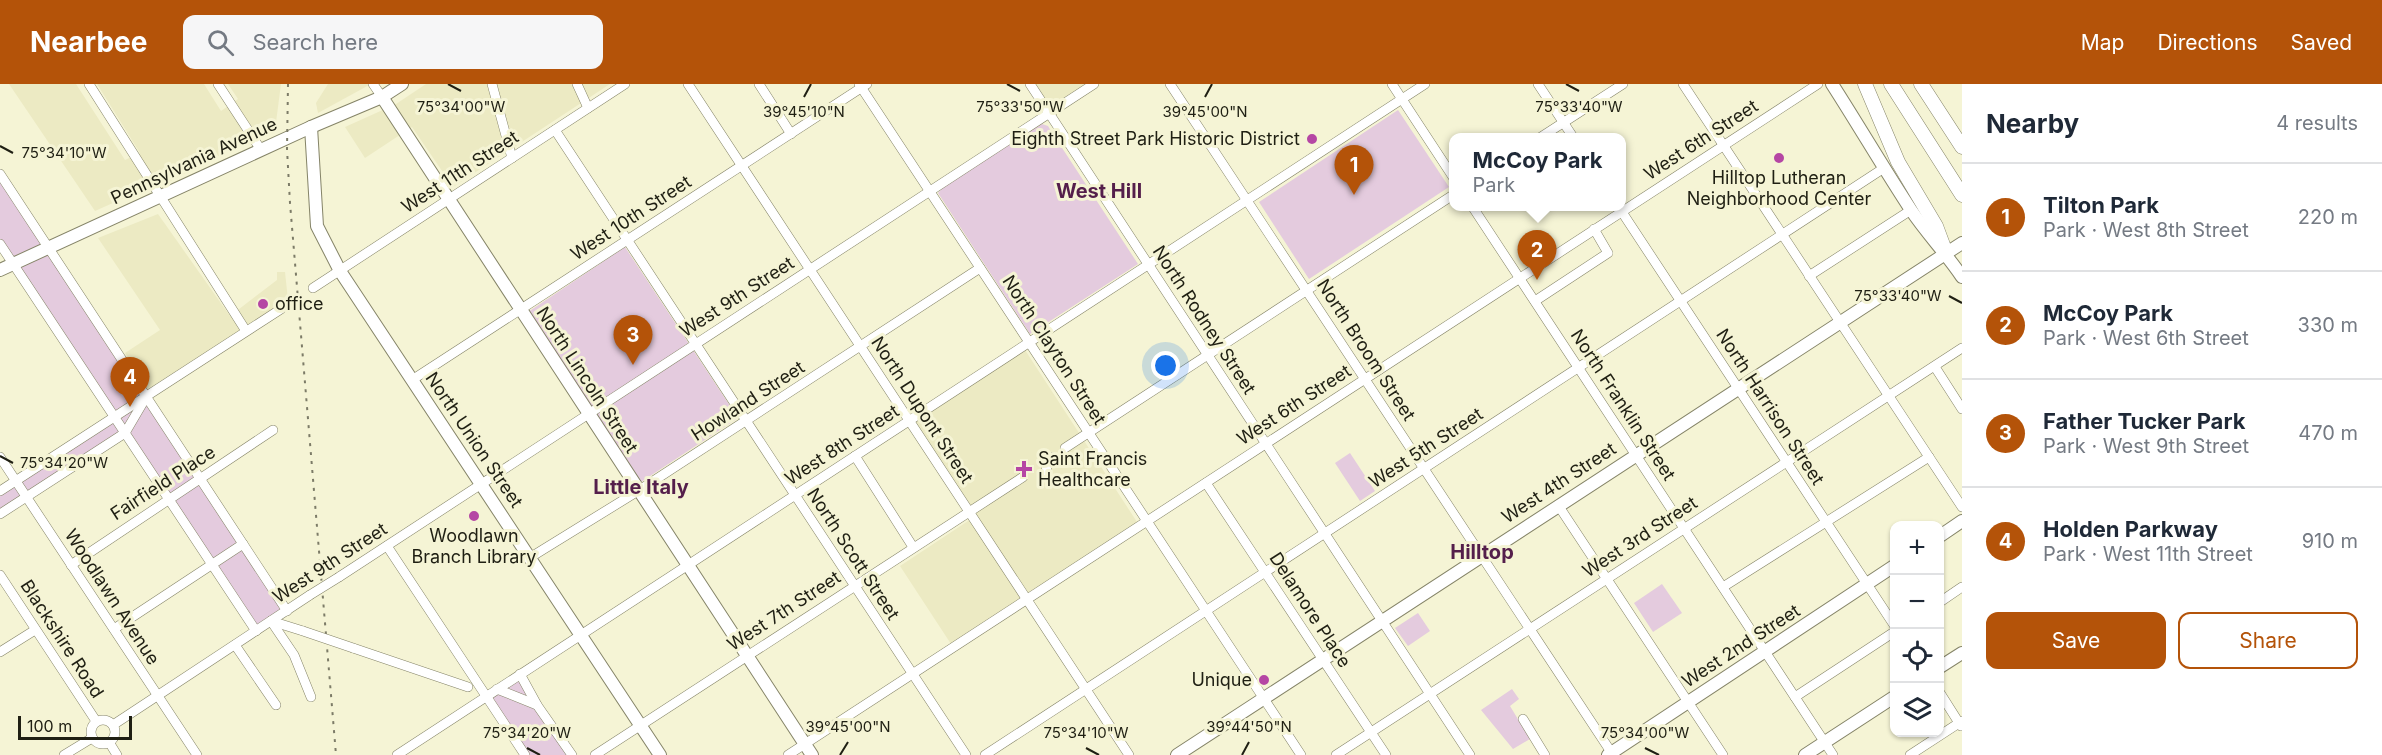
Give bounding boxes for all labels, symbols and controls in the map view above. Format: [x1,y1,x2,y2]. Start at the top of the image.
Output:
search box [183,15,603,69]
text: Nearbee [30,25,147,59]
icon: search [204,26,237,59]
text: Search here [252,29,378,55]
text: Map [2081,30,2124,55]
text: Directions [2157,30,2258,55]
text: Saved [2291,30,2352,55]
street label: West 6th Street [1640,95,1762,184]
text: 75°34'00"W [417,97,505,116]
text: 75°33'50"W [976,97,1064,116]
text: 75°33'40"W [1535,97,1623,116]
text: 39°45'10"N [763,102,845,121]
text: 39°45'00"N [1162,102,1248,121]
text: Nearby [1986,108,2079,139]
text: 4 results [2276,111,2358,135]
street label: Pennsylvania Avenue [107,113,280,208]
street label: West 11th Street [397,126,522,217]
place label: Eighth Street Park Historic District [1011,128,1300,149]
marker: Eighth Street Park Historic District [1305,132,1319,146]
popup [1449,133,1626,211]
text: 75°34'10"W [21,143,107,162]
pin: 1 [1334,146,1374,195]
text: McCoy Park [1472,147,1603,173]
marker: Hilltop Lutheran Neighborhood Center [1772,151,1786,165]
place label: Hilltop Lutheran Neighborhood Center [1687,167,1871,209]
street label: West 10th Street [567,171,695,264]
text: Park [1472,173,1515,197]
district label: West Hill [1056,179,1142,203]
text: Tilton Park [2043,192,2159,218]
text: 1 [2001,205,2010,229]
text: 220 m [2298,205,2358,229]
text: Park · West 8th Street [2043,218,2249,242]
pin: 2 [1518,230,1556,280]
street label: North Rodney Street [1149,242,1260,398]
street label: West 9th Street [676,252,798,341]
street label: North Clayton Street [998,271,1111,428]
street label: North Broom Street [1313,275,1420,425]
text: 75°33'40"W [1854,286,1942,305]
place label: office [275,293,324,314]
marker: office [256,297,270,311]
text: McCoy Park [2043,300,2173,326]
street label: North Lincoln Street [532,303,643,457]
text: 2 [1999,313,2012,337]
text: 330 m [2298,313,2358,337]
pin: 3 [614,316,652,365]
street label: North Franklin Street [1567,325,1680,484]
street label: North Harrison Street [1712,325,1829,489]
text: Park · West 6th Street [2043,326,2249,350]
street label: North Dupont Street [867,332,978,487]
your location [1151,351,1180,380]
street label: Howland Street [687,356,808,445]
pin: 4 [110,358,150,407]
street label: West 6th Street [1233,360,1355,449]
street label: North Union Street [421,368,528,511]
street label: West 8th Street [781,400,903,489]
street label: West 5th Street [1365,403,1487,492]
text: Father Tucker Park [2043,408,2245,434]
text: 3 [1999,421,2012,445]
text: 470 m [2298,421,2358,445]
text: Park · West 9th Street [2043,434,2249,458]
street label: West 4th Street [1498,438,1620,527]
street label: Fairfield Place [107,441,219,524]
place label: Saint Francis Healthcare [1038,448,1147,490]
text: 75°34'20"W [20,453,108,472]
marker: Saint Francis Healthcare [1015,460,1033,478]
district label: Little Italy [593,475,689,499]
street label: North Scott Street [803,484,904,624]
street label: West 3rd Street [1579,492,1701,581]
marker: Woodlawn Branch Library [467,509,481,523]
text: Holden Parkway [2043,516,2218,542]
street label: West 9th Street [269,518,391,607]
map controls [1890,521,1944,737]
button: + [1890,521,1944,575]
street label: Woodlawn Avenue [61,525,164,669]
place label: Woodlawn Branch Library [412,525,536,567]
text: 4 [1999,529,2012,553]
text: 910 m [2302,529,2358,553]
district label: Hilltop [1450,540,1514,564]
text: Park · West 11th Street [2043,542,2253,566]
street label: Delamore Place [1265,548,1356,671]
street label: West 7th Street [723,566,844,655]
button: − [1890,575,1944,629]
street label: Blackshire Road [16,576,108,702]
street label: West 2nd Street [1678,600,1804,691]
button: Save [1986,612,2166,669]
button: Share [2178,612,2358,669]
button: locate [1890,629,1944,683]
place label: Unique [1191,669,1252,690]
marker: Unique [1257,673,1271,687]
button: layers [1890,683,1944,737]
scale bar [18,713,132,740]
text: 100 m [27,716,72,736]
text: 39°45'00"N [805,717,891,736]
text: 39°44'50"N [1206,717,1292,736]
text: 75°34'20"W [483,723,571,742]
text: 75°34'10"W [1043,723,1129,742]
text: 75°34'00"W [1601,723,1689,742]

